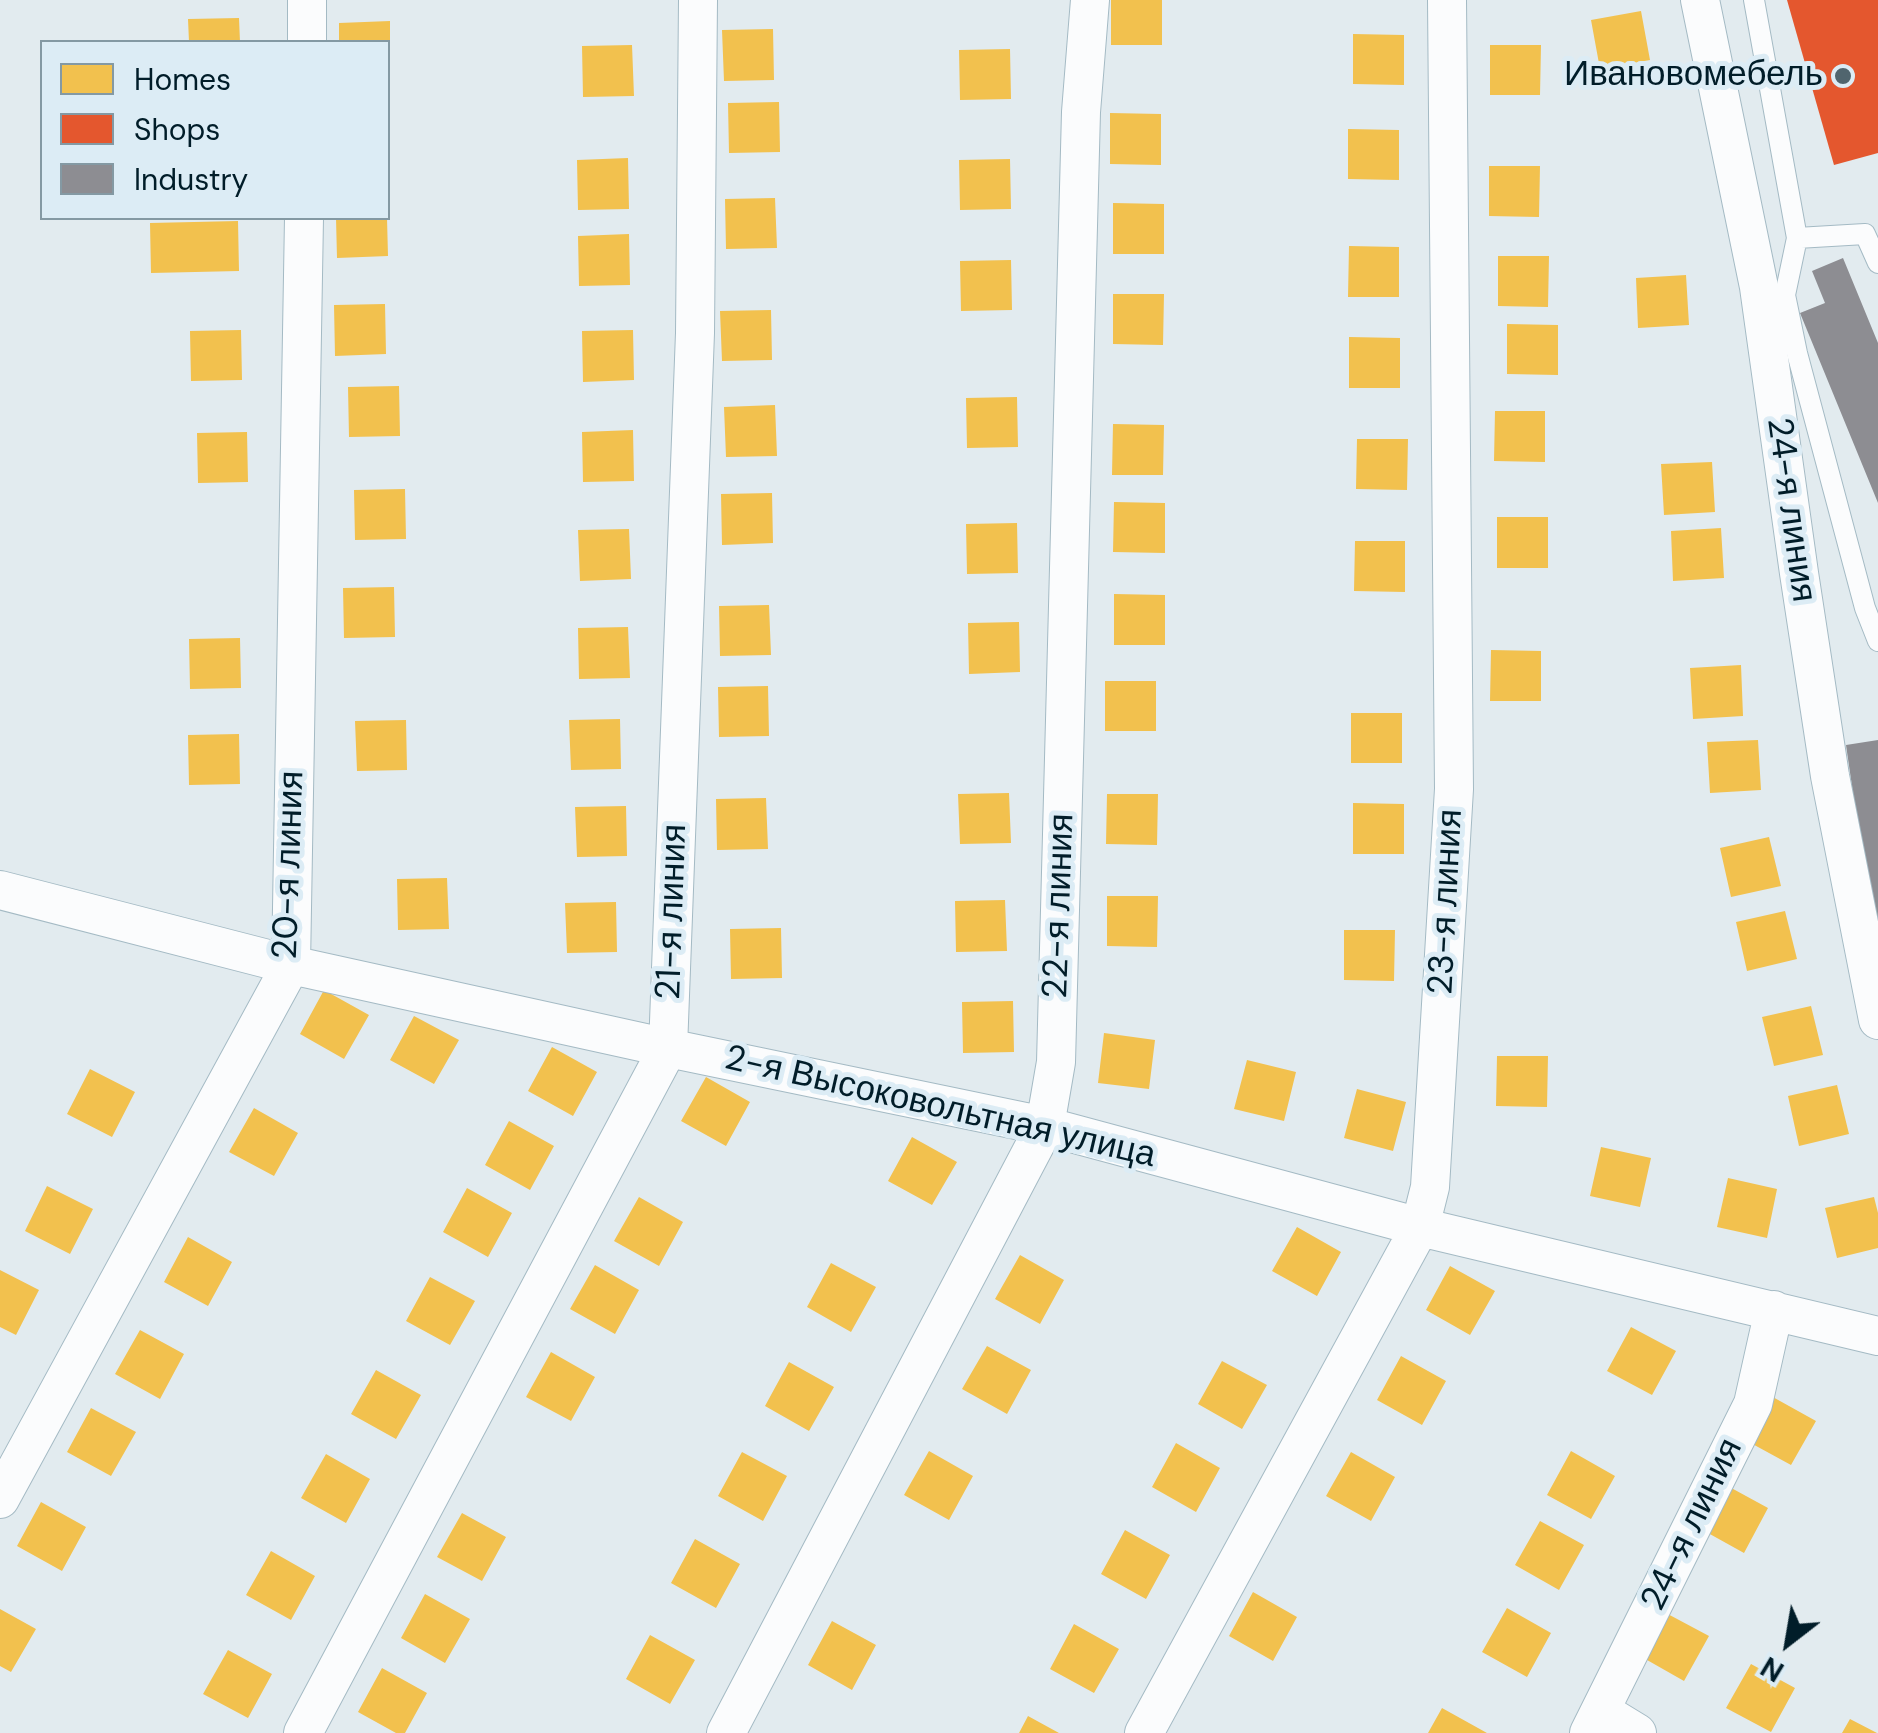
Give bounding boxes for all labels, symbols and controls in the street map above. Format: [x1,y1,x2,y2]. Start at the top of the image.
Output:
legend [40,40,390,220]
place label: Ивановомебель [1564,55,1823,97]
text: Homes [134,60,231,99]
marker: Ивановомебель [1832,65,1854,87]
text: Shops [134,110,220,149]
text: Industry [134,160,248,199]
street label: 24-я линия [1756,415,1824,605]
street label: 20-я линия [266,770,314,960]
street label: 23-я линия [1421,808,1473,996]
street label: 22-я линия [1036,813,1084,999]
street label: 21-я линия [649,823,697,1001]
street label: 2-я Высоковольтная улица [721,1038,1159,1178]
street label: 24-я линия [1633,1432,1753,1618]
north arrow [1738,1593,1838,1693]
text: N [1754,1648,1791,1690]

